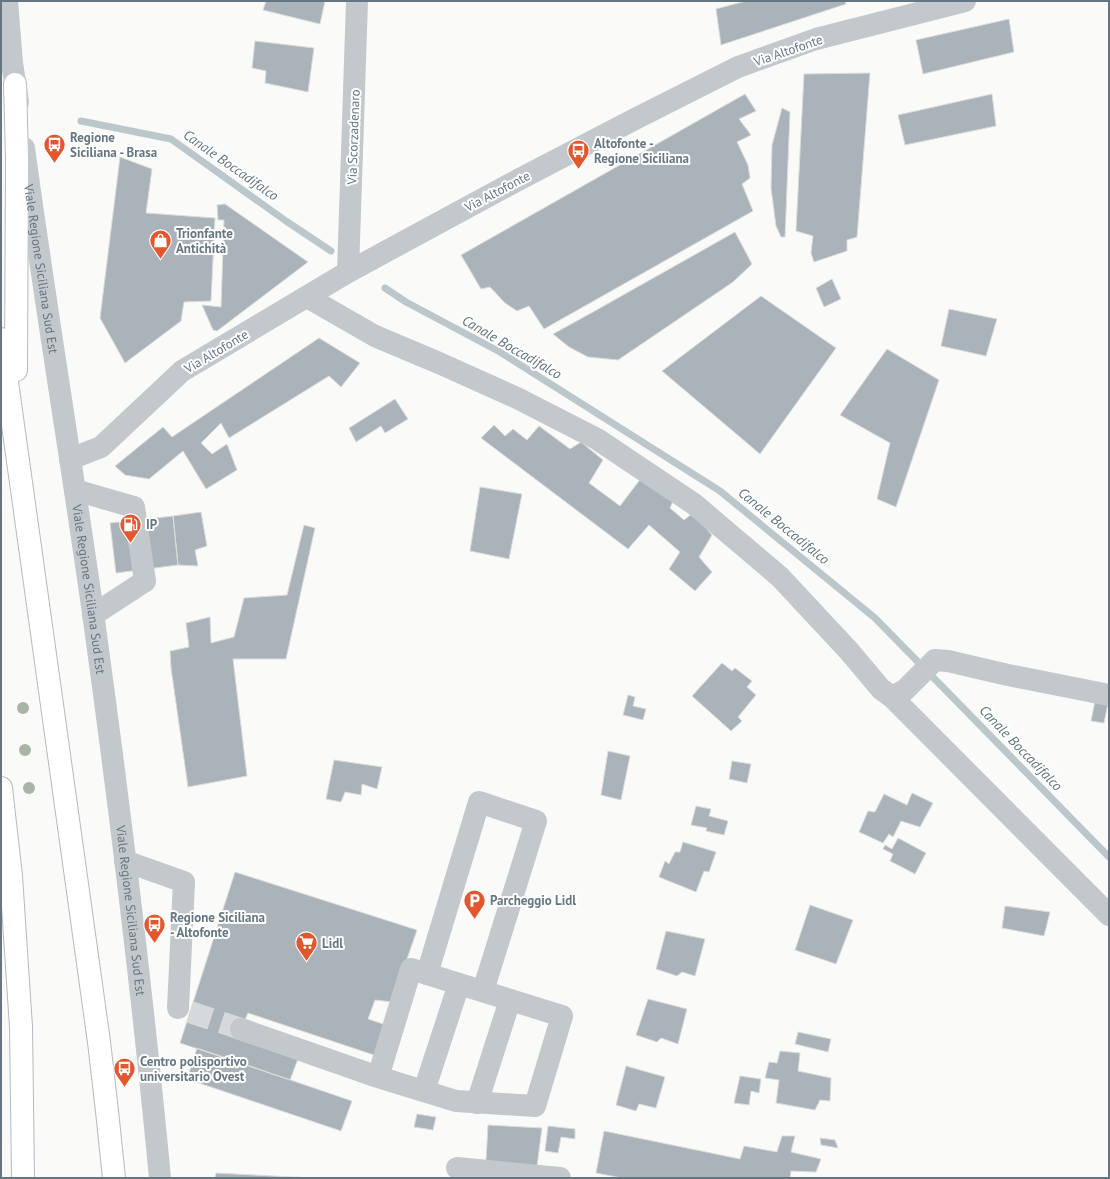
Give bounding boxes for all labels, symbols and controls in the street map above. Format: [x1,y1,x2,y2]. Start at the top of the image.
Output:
street label: Via Altofonte [750,31,825,71]
street label: Via Scorzadenaro [343,89,364,186]
water label: Canale Boccadifalco [180,125,282,205]
place label: Regione Siciliana - Brasa [70,129,157,161]
bus stop icon: Regione Siciliana - Brasa [42,131,68,164]
place label: Altofonte - Regione Siciliana [594,135,689,167]
bus stop icon: Altofonte - Regione Siciliana [565,137,591,170]
street label: Via Altofonte [461,167,533,216]
street label: Viale Regione Siciliana Sud Est [20,182,62,355]
place label: Trionfante Antichità [176,225,233,257]
shop icon: Trionfante Antichità [147,227,173,260]
water label: Canale Boccadifalco [459,311,565,383]
street label: Via Altofonte [180,326,251,378]
water label: Canale Boccadifalco [735,484,833,568]
street label: Viale Regione Siciliana Sud Est [68,502,109,676]
fuel station icon: IP [118,511,144,544]
place label: IP [146,516,158,533]
water label: Canale Boccadifalco [976,701,1066,795]
street label: Viale Regione Siciliana Sud Est [112,823,149,997]
parking icon: Parcheggio Lidl [461,887,487,920]
place label: Parcheggio Lidl [490,892,576,909]
place label: Regione Siciliana - Altofonte [170,909,265,941]
bus stop icon: Regione Siciliana - Altofonte [141,911,167,944]
supermarket icon: Lidl [293,930,319,963]
place label: Lidl [322,935,343,952]
place label: Centro polisportivo universitario Ovest [140,1053,247,1085]
bus stop icon: Centro polisportivo universitario Ovest [112,1055,138,1088]

